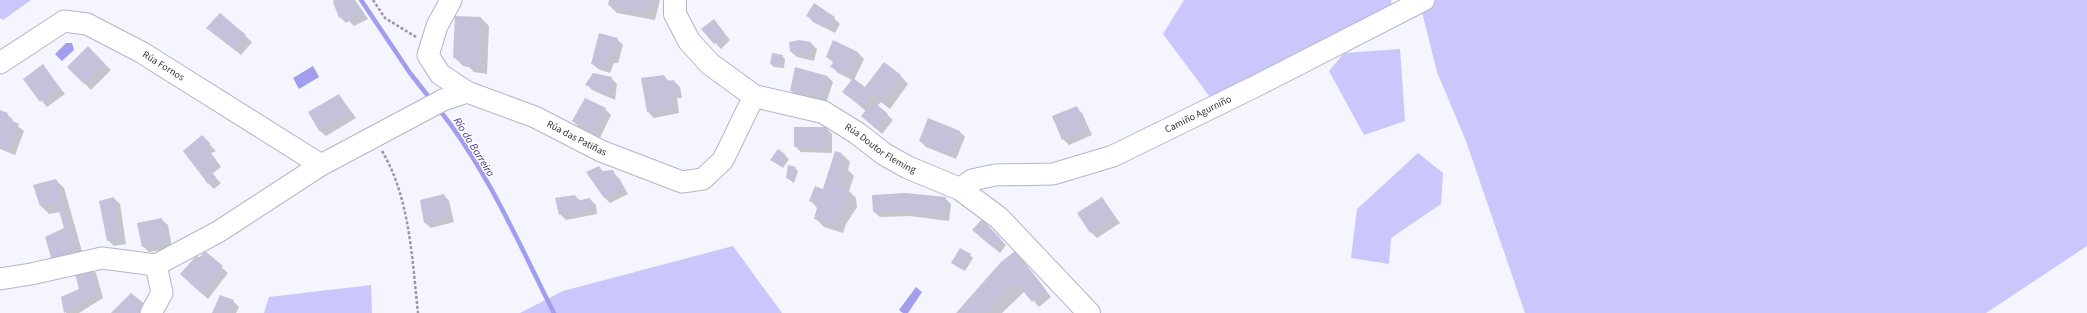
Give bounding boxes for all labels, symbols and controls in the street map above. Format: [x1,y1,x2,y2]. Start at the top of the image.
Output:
street label: Rúa Fornos [140,48,187,84]
street label: Camiño Agurniño [1162,92,1234,137]
water label: Río da Barreira [450,114,498,180]
street label: Rúa das Patiñas [544,117,609,159]
street label: Rúa Doutor Fleming [842,120,918,177]

